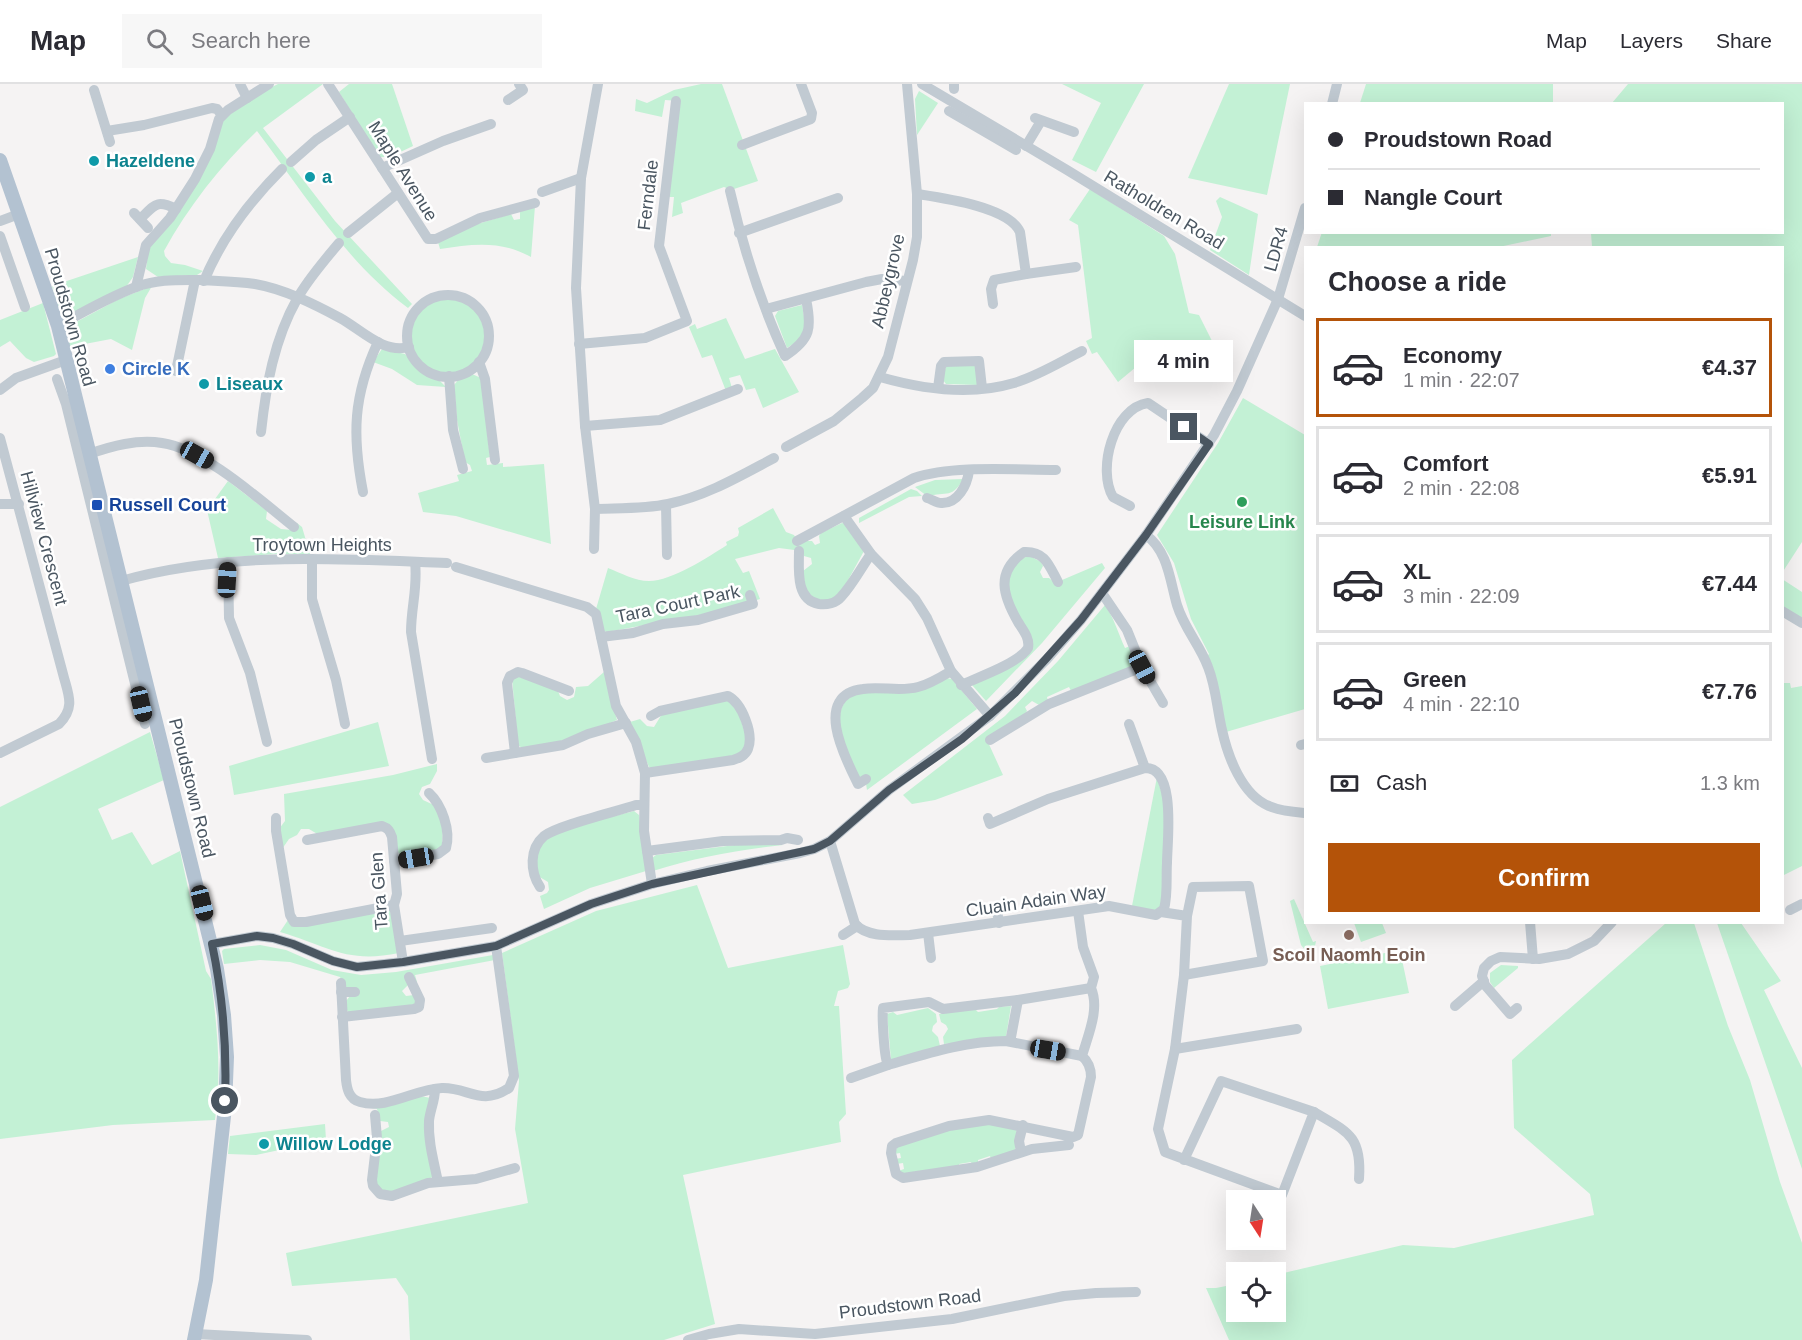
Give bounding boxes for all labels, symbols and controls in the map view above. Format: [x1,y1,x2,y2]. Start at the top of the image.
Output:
search box [122,14,542,68]
text: Map [30,25,86,56]
icon: search [143,25,176,58]
text: Search here [191,28,311,53]
text: Map [1546,29,1587,52]
text: Layers [1620,29,1683,52]
text: Share [1716,29,1772,52]
street label: Maple Avenue [364,117,442,225]
text: Proudstown Road [1364,127,1552,152]
place label: Hazeldene [106,151,195,171]
marker: Hazeldene [87,154,101,168]
street label: Ferndale [634,159,662,231]
street label: Ratholdren Road [1101,166,1227,254]
place label: a [322,167,333,187]
marker: a [303,170,317,184]
text: Nangle Court [1364,185,1502,210]
street label: LDR4 [1260,224,1292,274]
street label: Abbeygrove [867,232,909,330]
street label: Proudstown Road [41,245,99,389]
text: Choose a ride [1328,267,1507,297]
callout: 4 min [1134,340,1234,382]
icon: car [1331,341,1385,395]
text: Economy [1403,343,1502,368]
text: 4 min [1157,350,1210,372]
text: €4.37 [1702,355,1757,380]
place label: Circle K [122,359,190,379]
marker: Circle K [103,362,117,376]
text: 1 min · 22:07 [1403,369,1520,391]
place label: Liseaux [216,374,283,394]
marker: Liseaux [197,377,211,391]
route end [1170,413,1197,440]
car [177,438,217,472]
icon: car [1331,449,1385,503]
text: Comfort [1403,451,1489,476]
text: €5.91 [1702,463,1757,488]
street label: Hillview Crescent [16,469,72,607]
text: 2 min · 22:08 [1403,477,1520,499]
place label: Russell Court [109,495,226,515]
marker: Leisure Link [1235,495,1249,509]
marker: Russell Court [90,498,104,512]
place label: Leisure Link [1189,512,1296,532]
street label: Troytown Heights [252,535,392,555]
icon: car [1331,557,1385,611]
text: XL [1403,559,1431,584]
car [217,562,237,598]
text: €7.44 [1702,571,1757,596]
street label: Tara Court Park [614,581,743,627]
text: 3 min · 22:09 [1403,585,1520,607]
car [1126,647,1158,687]
icon: car [1331,665,1385,719]
text: Green [1403,667,1467,692]
text: €7.76 [1702,679,1757,704]
car [128,684,154,724]
text: 4 min · 22:10 [1403,693,1520,715]
street label: Proudstown Road [165,716,219,860]
icon: cash [1328,767,1361,800]
text: Cash [1376,770,1427,795]
text: 1.3 km [1700,772,1760,794]
button: Confirm [1328,843,1760,912]
car [397,846,435,870]
street label: Tara Glen [366,851,392,931]
street label: Cluain Adain Way [965,881,1107,921]
car [189,883,215,923]
marker: Scoil Naomh Eoin [1342,928,1356,942]
place label: Scoil Naomh Eoin [1272,945,1426,965]
car [1029,1038,1067,1062]
route start [211,1087,238,1114]
place label: Willow Lodge [276,1134,392,1154]
marker: Willow Lodge [257,1137,271,1151]
north arrow [1226,1190,1286,1250]
map controls [1226,1190,1286,1322]
button: locate [1226,1262,1286,1322]
street label: Proudstown Road [838,1285,982,1323]

